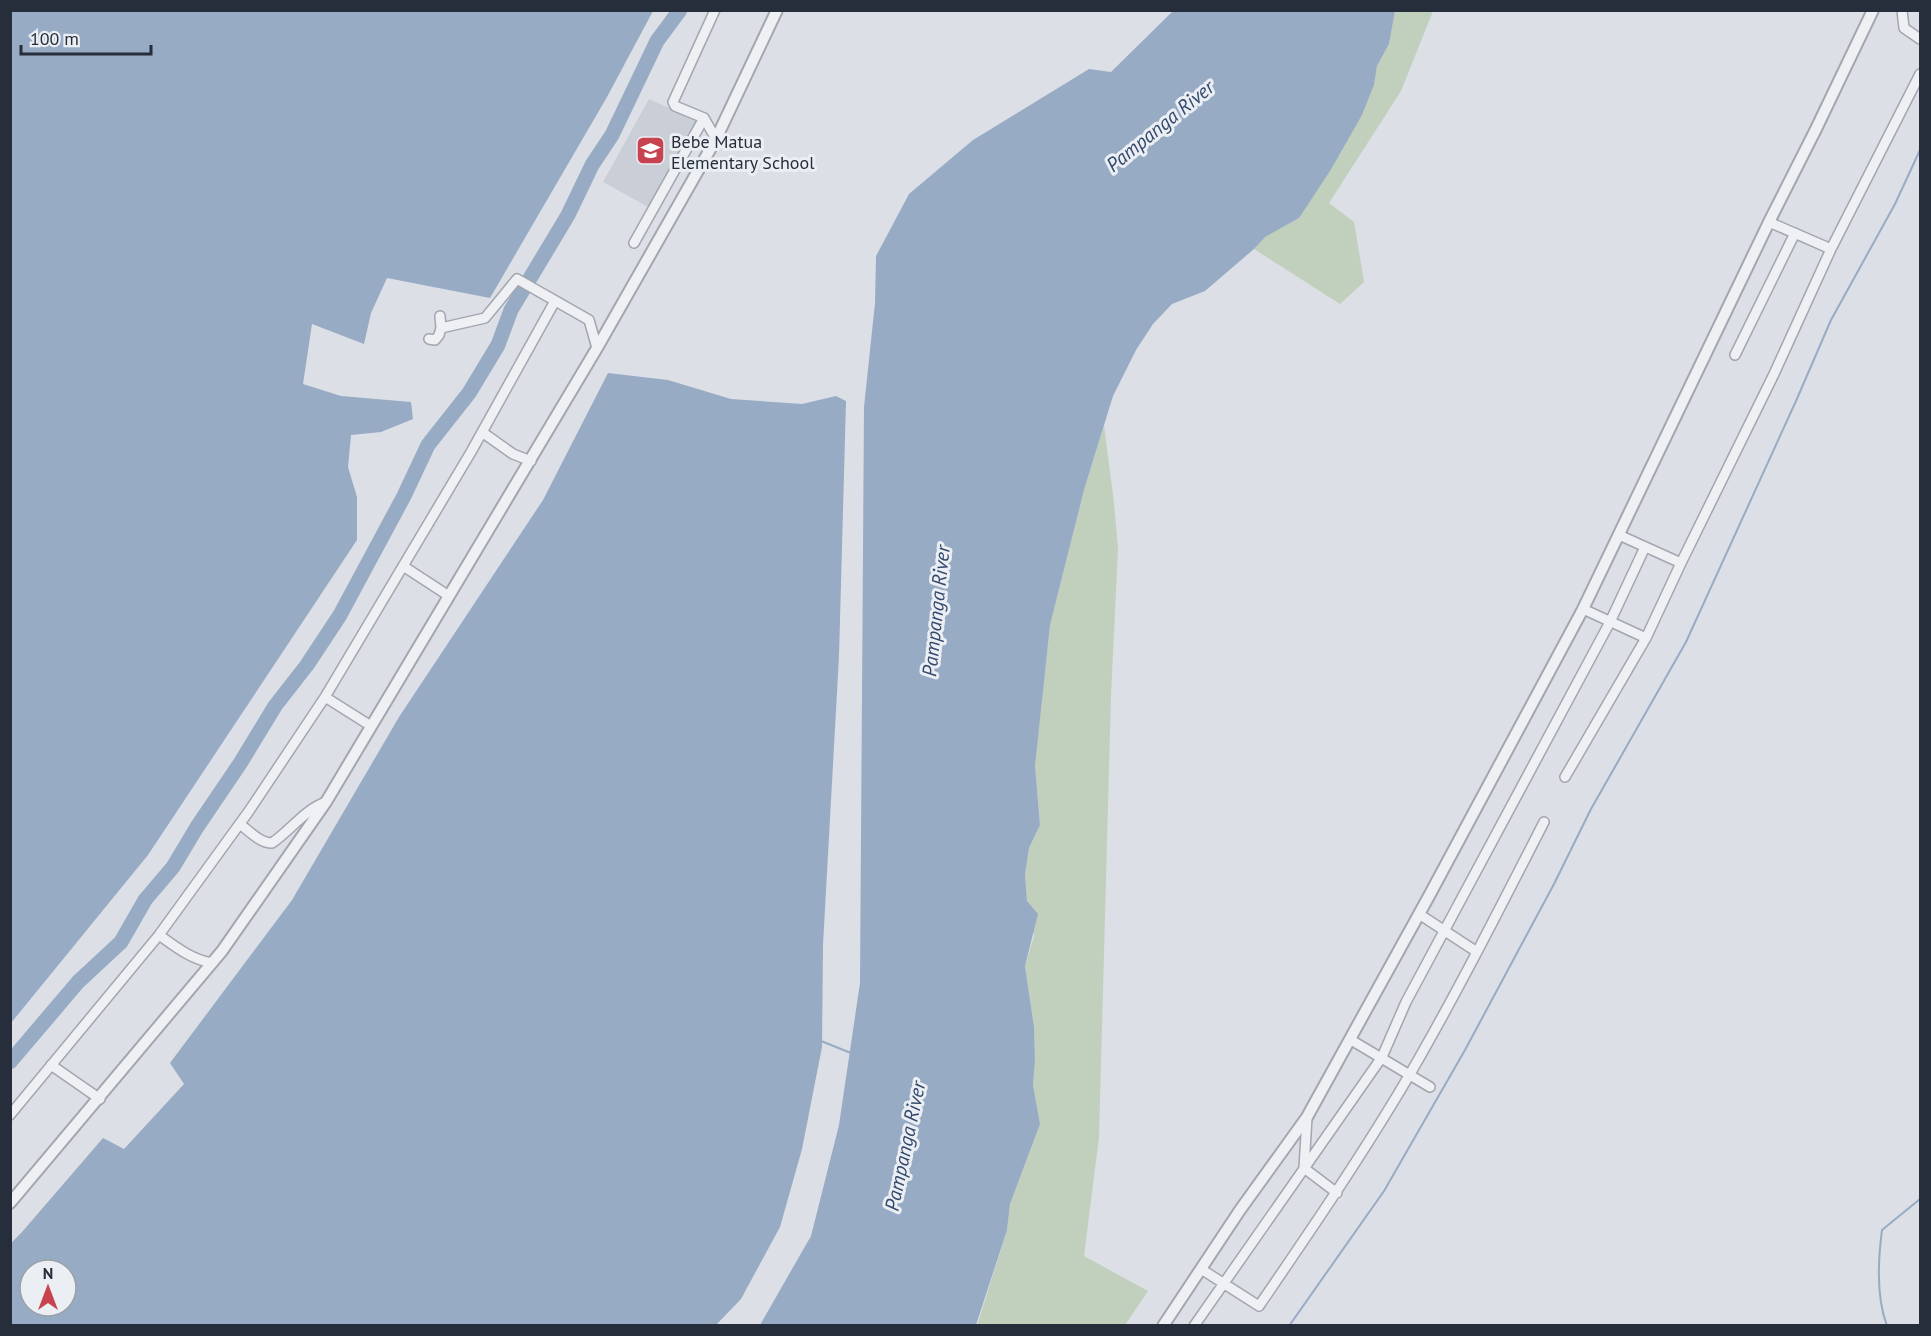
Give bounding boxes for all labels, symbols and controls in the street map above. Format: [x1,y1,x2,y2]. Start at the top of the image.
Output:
scale bar [21,18,152,56]
text: 100 m [30,27,79,50]
water label: Pampanga River [1101,74,1221,178]
place label: Bebe Matua Elementary School [671,130,815,174]
school or university icon: Bebe Matua Elementary School [634,135,666,167]
water label: Pampanga River [916,543,956,678]
water label: Pampanga River [879,1077,932,1213]
north arrow [18,1258,78,1318]
text: N [43,1263,53,1283]

